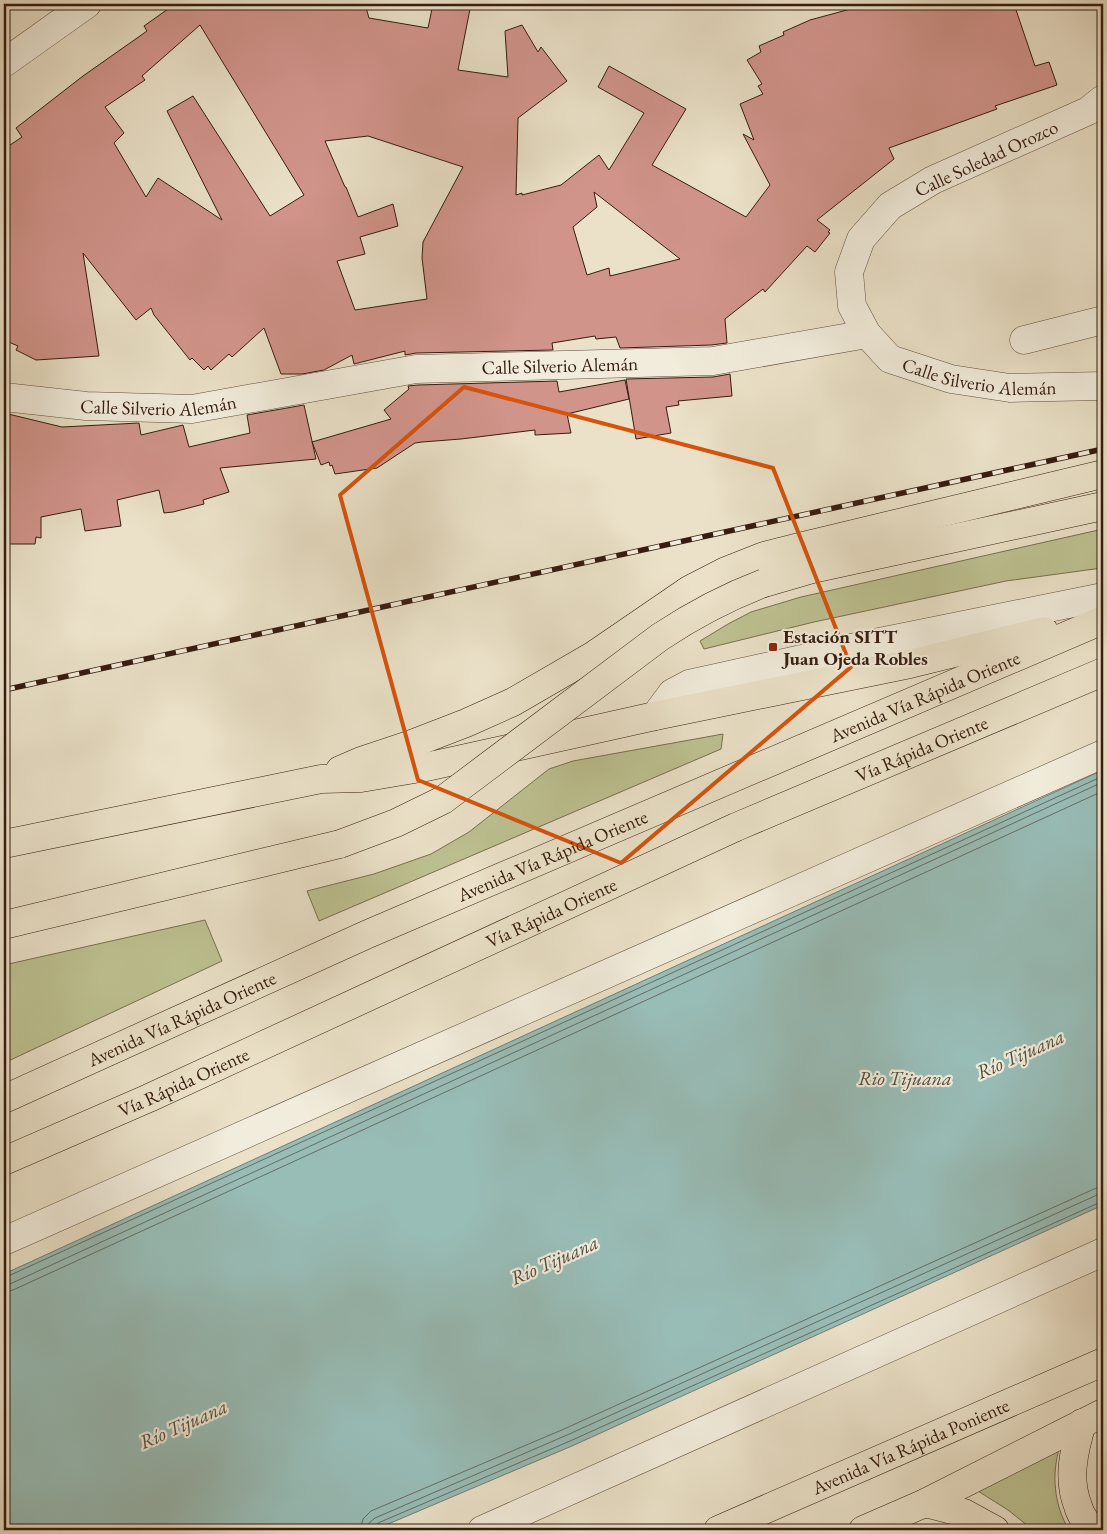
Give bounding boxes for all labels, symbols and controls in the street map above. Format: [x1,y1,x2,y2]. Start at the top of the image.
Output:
street label: Calle Soledad Orozco [910,114,1062,203]
street label: Calle Silverio Alemán [481,351,638,380]
street label: Calle Silverio Alemán [899,352,1057,401]
street label: Calle Silverio Alemán [80,389,238,422]
place label: Estación SITT Juan Ojeda Robles [781,624,928,671]
marker: Estación SITT Juan Ojeda Robles [767,641,779,653]
street label: Avenida Vía Rápida Oriente [825,645,1024,749]
street label: Vía Rápida Oriente [852,710,992,788]
street label: Avenida Vía Rápida Oriente [453,804,651,908]
street label: Vía Rápida Oriente [482,872,621,954]
street label: Avenida Vía Rápida Oriente [83,965,280,1073]
water label: Río Tijuana [972,1023,1068,1085]
street label: Vía Rápida Oriente [114,1042,253,1123]
water label: Rio Tijuana [858,1065,952,1091]
water label: Río Tijuana [506,1229,602,1291]
water label: Río Tijuana [135,1393,231,1455]
street label: Avenida Vía Rápida Poniente [807,1393,1013,1501]

